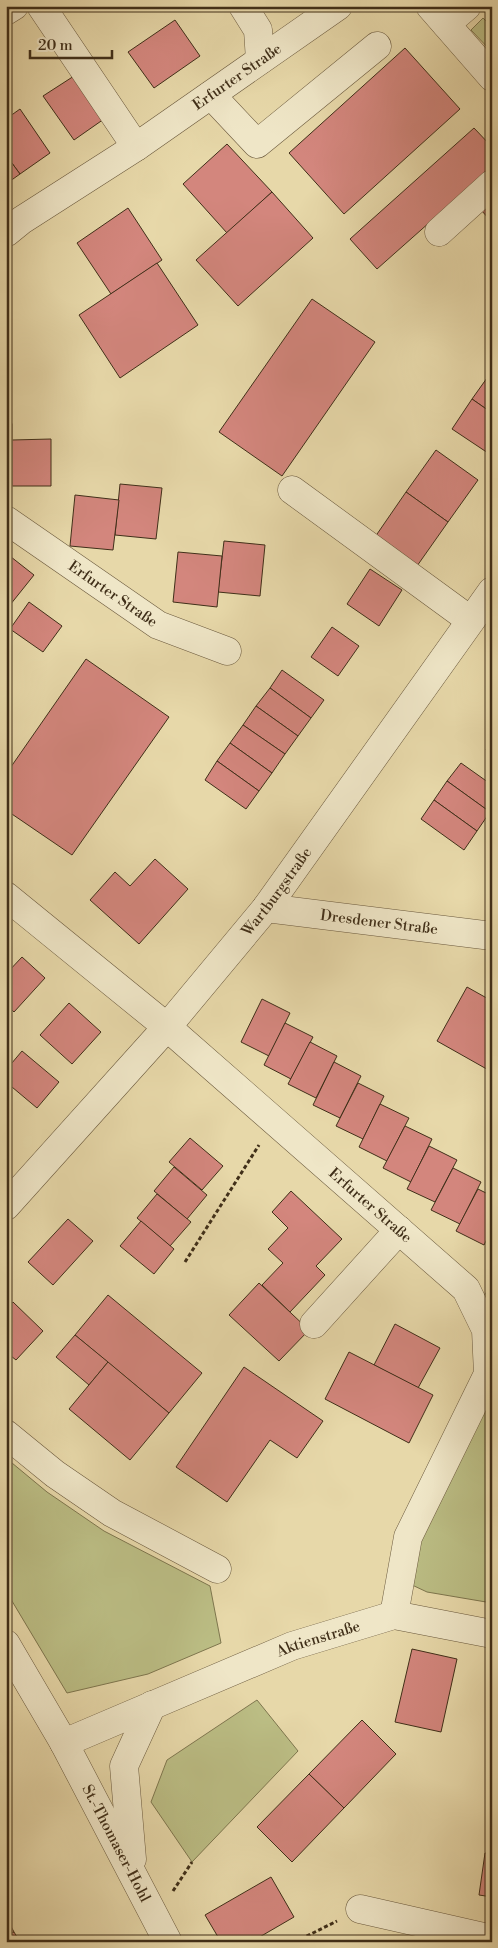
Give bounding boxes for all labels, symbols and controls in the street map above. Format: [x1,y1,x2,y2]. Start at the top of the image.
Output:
scale bar [30,28,112,60]
text: 20 m [38,36,73,55]
street label: Erfurter Straße [189,39,285,115]
street label: Erfurter Straße [64,557,161,632]
street label: Wartburgstraße [237,844,316,941]
street label: Dresdener Straße [319,906,439,939]
street label: Erfurter Straße [325,1164,416,1247]
street label: Aktienstraße [273,1617,363,1662]
street label: St.-Thomaser-Hohl [77,1782,155,1906]

